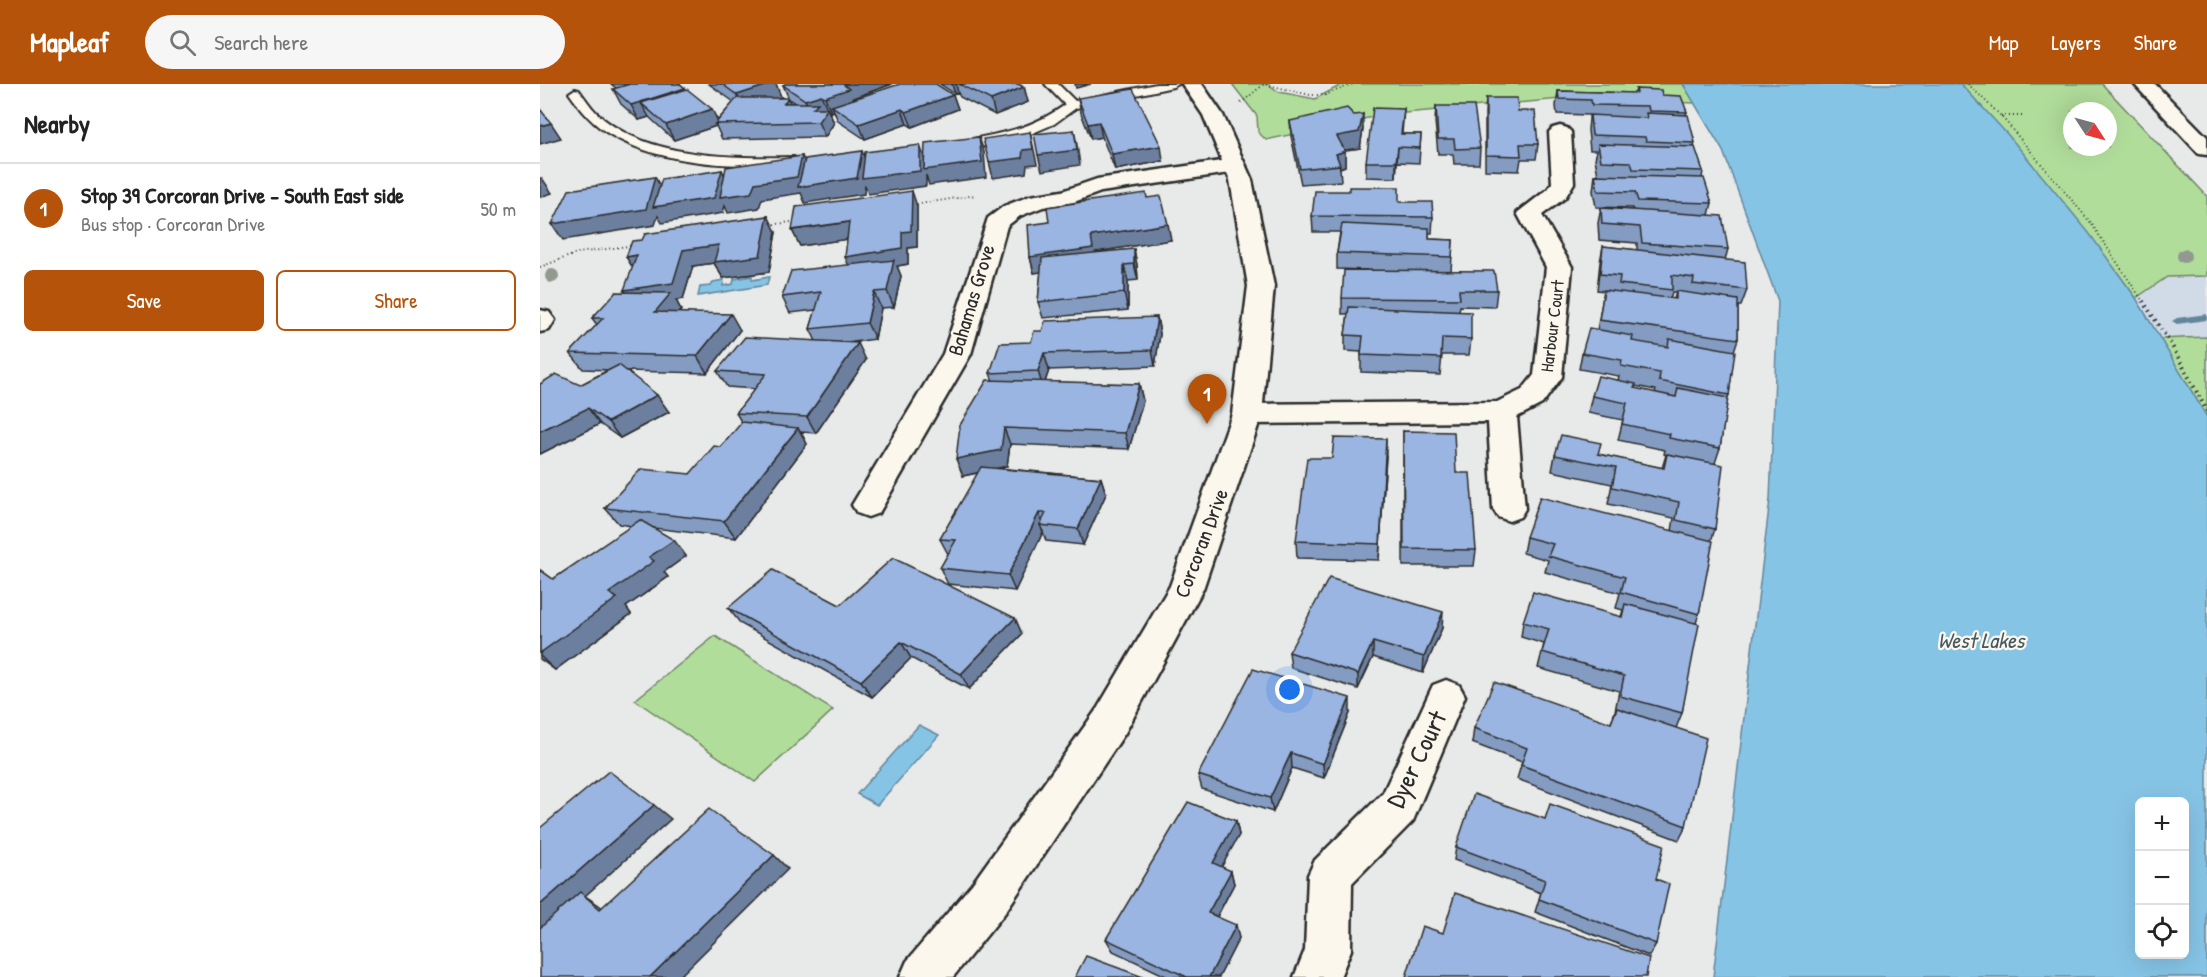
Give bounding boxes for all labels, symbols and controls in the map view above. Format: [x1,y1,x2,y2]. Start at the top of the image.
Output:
search box [145,15,565,69]
text: Mapleaf [30,23,109,61]
icon: search [166,26,199,59]
text: Search here [214,27,308,57]
text: Map [1989,28,2018,57]
text: Layers [2051,28,2101,57]
text: Share [2134,28,2177,57]
north arrow [2063,102,2117,156]
text: Nearby [24,106,90,141]
text: Stop 39 Corcoran Drive - South East side [81,180,404,210]
text: 1 [40,195,47,222]
text: 50 m [480,195,516,222]
text: Bus stop · Corcoran Drive [81,210,265,237]
street label: Bahamas Grove [940,241,1002,359]
button: Save [24,270,264,331]
button: Share [276,270,516,331]
street label: Harbour Court [1534,278,1570,374]
pin: 1 [1188,374,1226,424]
street label: Corcoran Drive [1167,484,1235,602]
water label: West Lakes [1938,625,2027,655]
your location [1275,675,1304,704]
street label: Dyer Court [1378,704,1455,813]
map controls [2135,797,2189,959]
button: + [2135,797,2189,851]
button: − [2135,851,2189,905]
button: locate [2135,905,2189,959]

